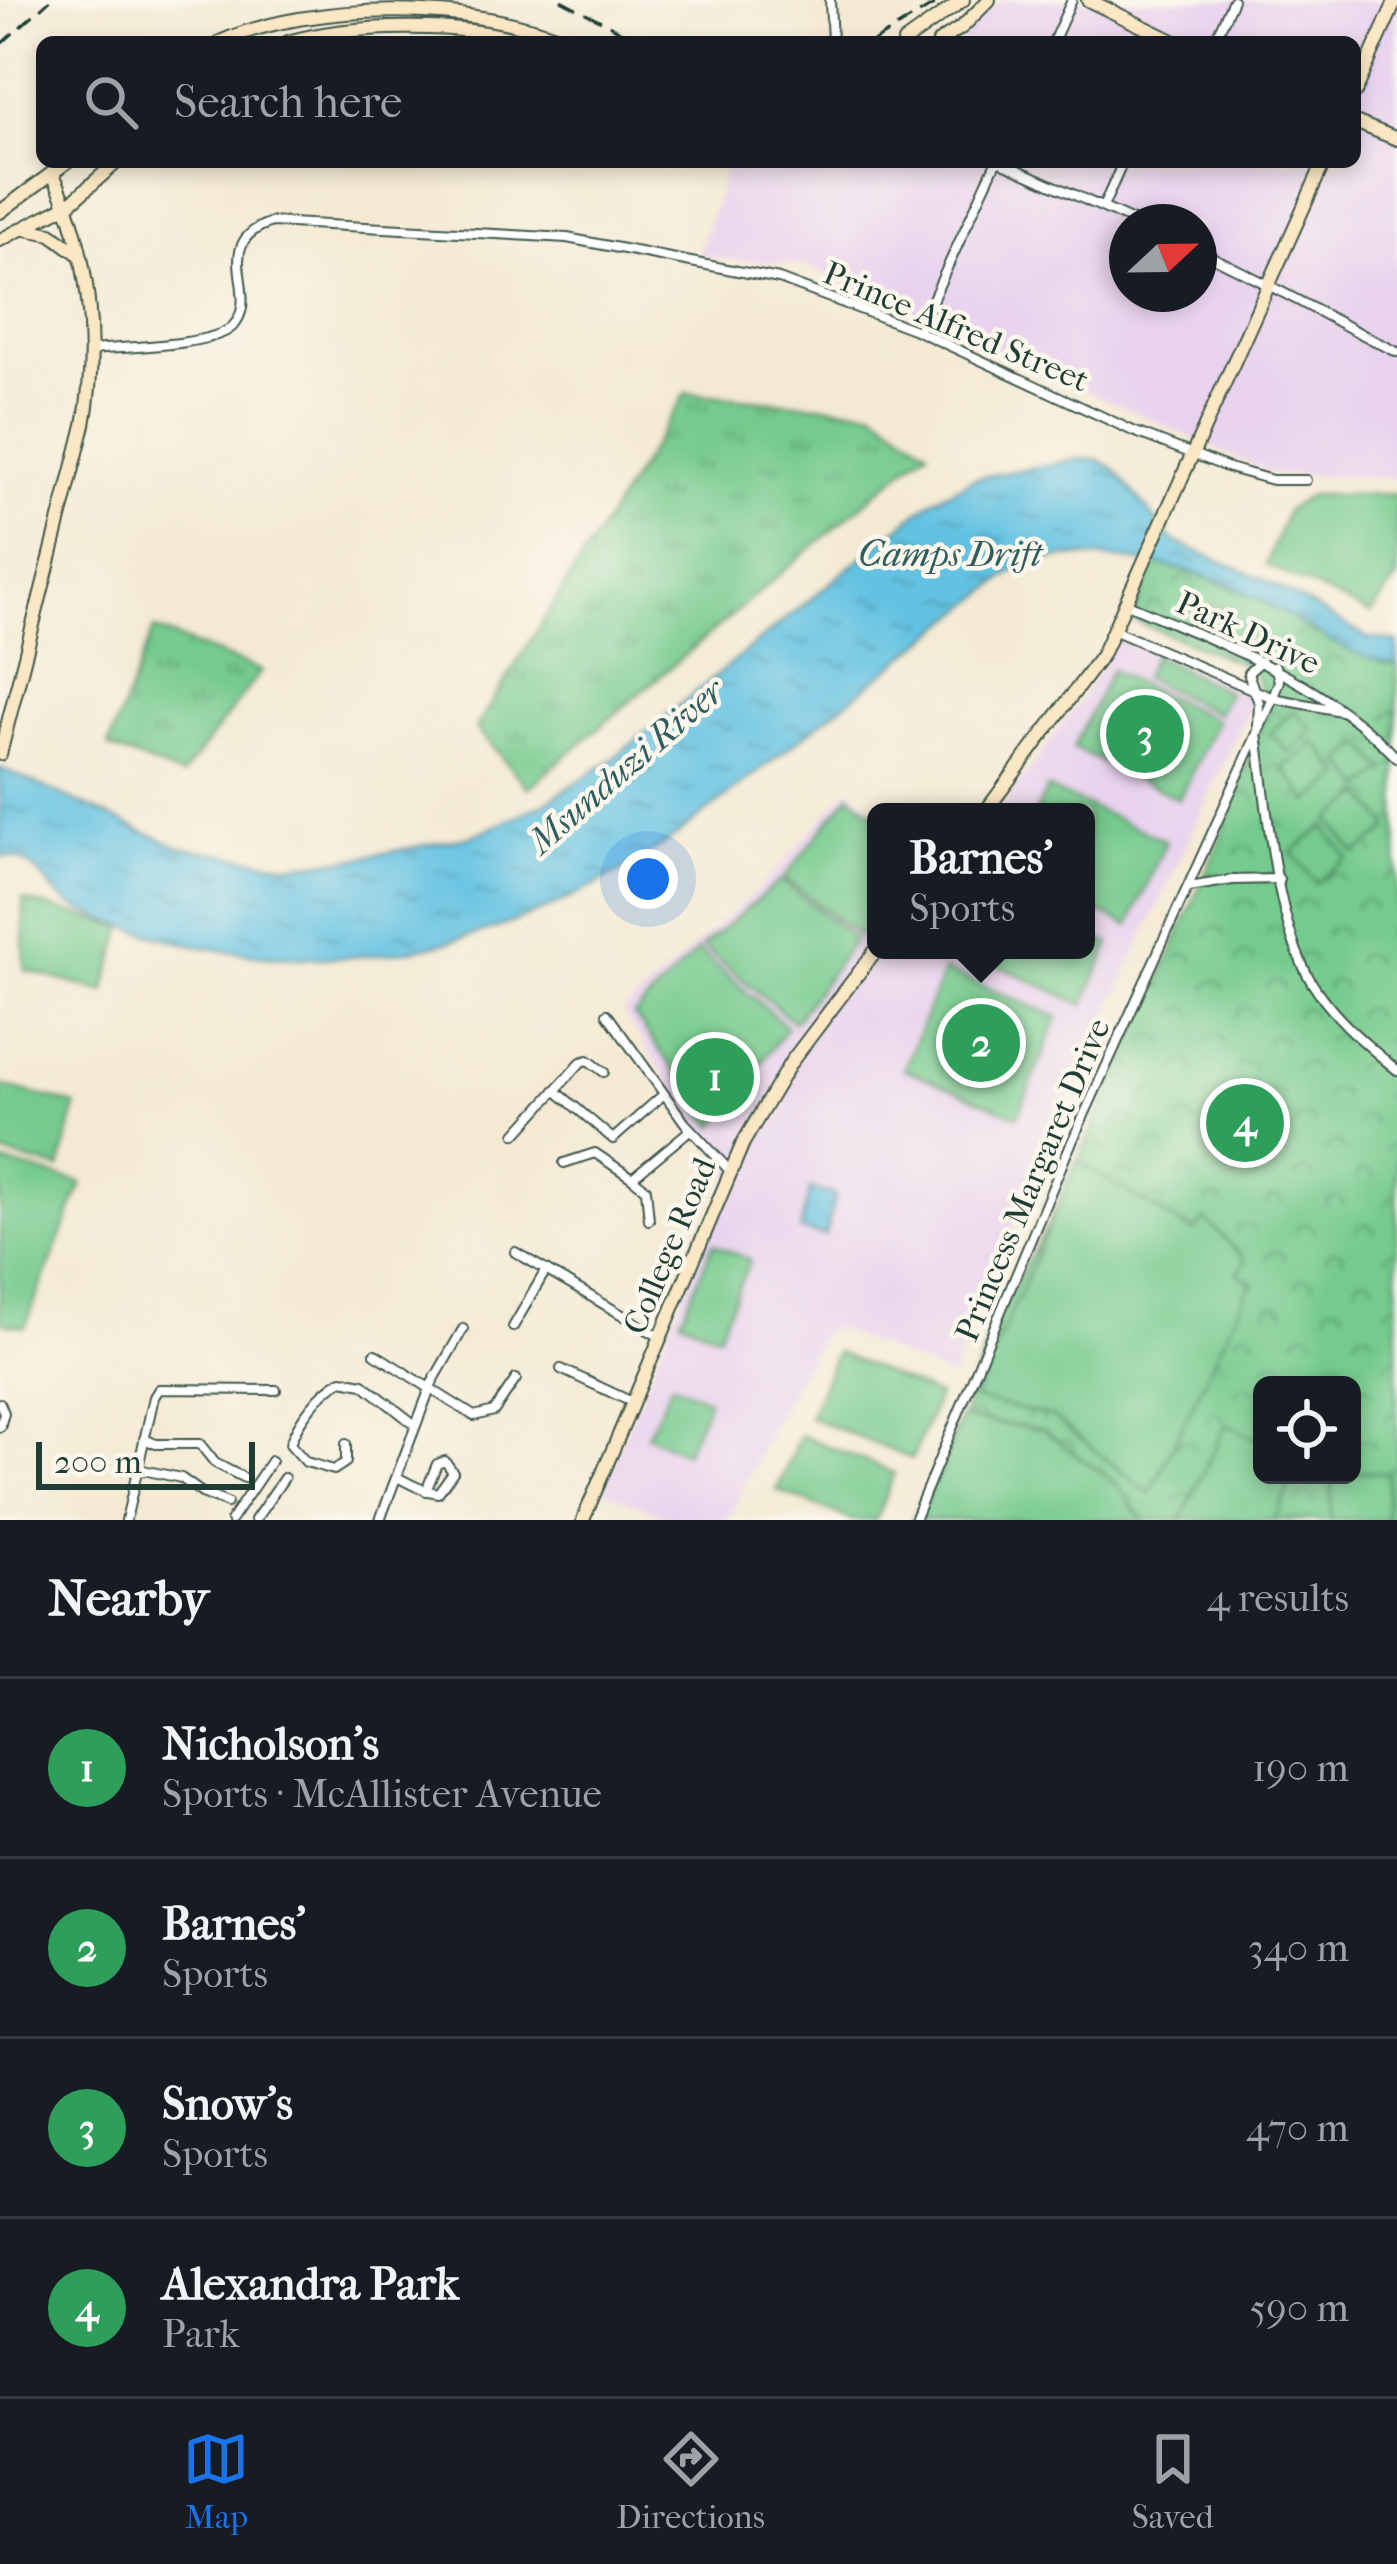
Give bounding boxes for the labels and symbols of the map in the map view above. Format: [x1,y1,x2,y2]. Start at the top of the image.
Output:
north arrow [1109,204,1217,312]
street label: Prince Alfred Street [818,253,1095,401]
water label: Camps Drift [858,533,1044,575]
street label: Park Drive [1170,583,1326,683]
water label: Msunduzi River [518,668,734,864]
pin: 3 [1106,689,1184,779]
your location [618,849,678,909]
pin: 2 [942,998,1020,1088]
street label: Princess Margaret Drive [947,1013,1119,1347]
pin: 1 [676,1032,754,1122]
pin: 4 [1206,1078,1284,1168]
street label: College Road [615,1151,725,1340]
scale bar [36,1436,255,1489]

